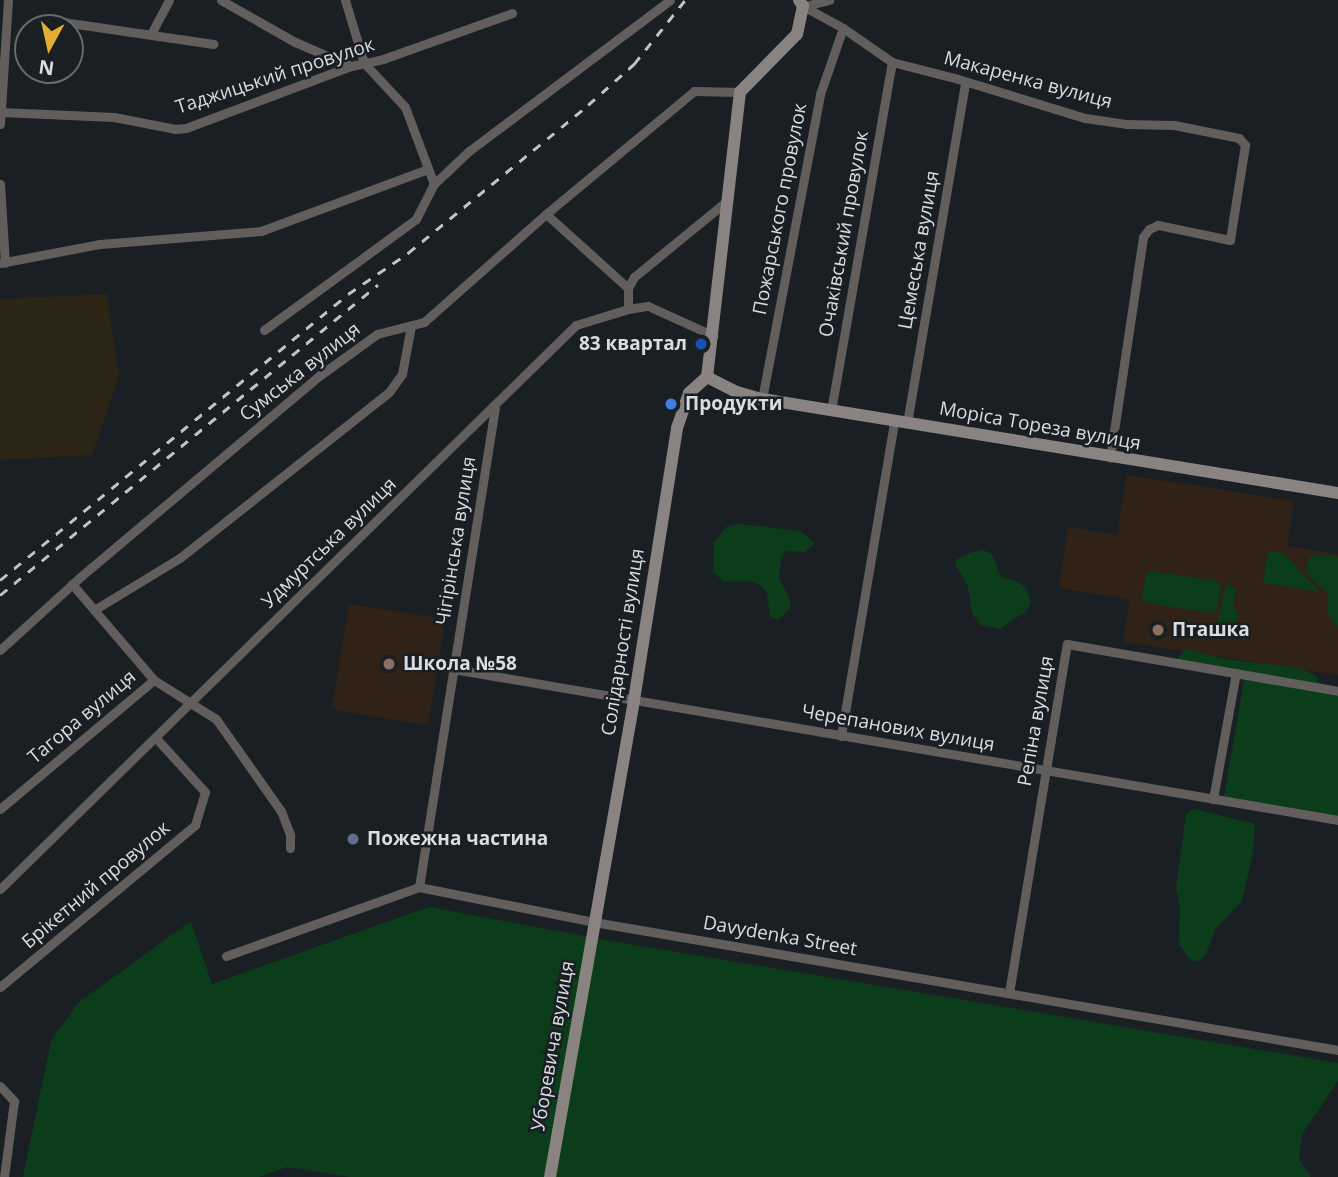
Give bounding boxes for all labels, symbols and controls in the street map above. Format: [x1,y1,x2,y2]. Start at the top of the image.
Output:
north arrow [14,14,84,84]
street label: Таджицький провулок [173,33,377,119]
street label: Макаренка вулиця [941,47,1115,113]
text: N [37,54,56,82]
street label: Пожарського провулок [748,101,812,317]
street label: Очакiвський провулок [815,129,873,339]
street label: Цемеська вулиця [894,169,944,331]
street label: Сумська вулиця [235,318,365,426]
place label: 83 квартал [579,333,687,355]
marker: 83 квартал [693,336,709,352]
place label: Продукти [685,393,782,415]
marker: Продукти [663,396,679,412]
street label: Моріса Тореза вулиця [937,397,1143,455]
street label: Чiгiрiнська вулиця [431,455,481,627]
street label: Удмуртська вулиця [257,473,401,613]
street label: Солідарності вулиця [597,547,649,737]
place label: Пташка [1172,619,1250,641]
marker: Пташка [1150,622,1166,638]
place label: Школа №58 [403,653,517,675]
street label: Репiна вулиця [1013,654,1059,788]
marker: Школа №58 [381,656,397,672]
street label: Тагора вулиця [24,665,140,769]
street label: Черепанових вулиця [800,700,996,756]
street label: Брiкетний провулок [17,816,175,954]
place label: Пожежна частина [367,828,548,850]
marker: Пожежна частина [345,831,361,847]
street label: Davydenka Street [701,911,859,961]
street label: Уборевича вулиця [527,959,579,1133]

